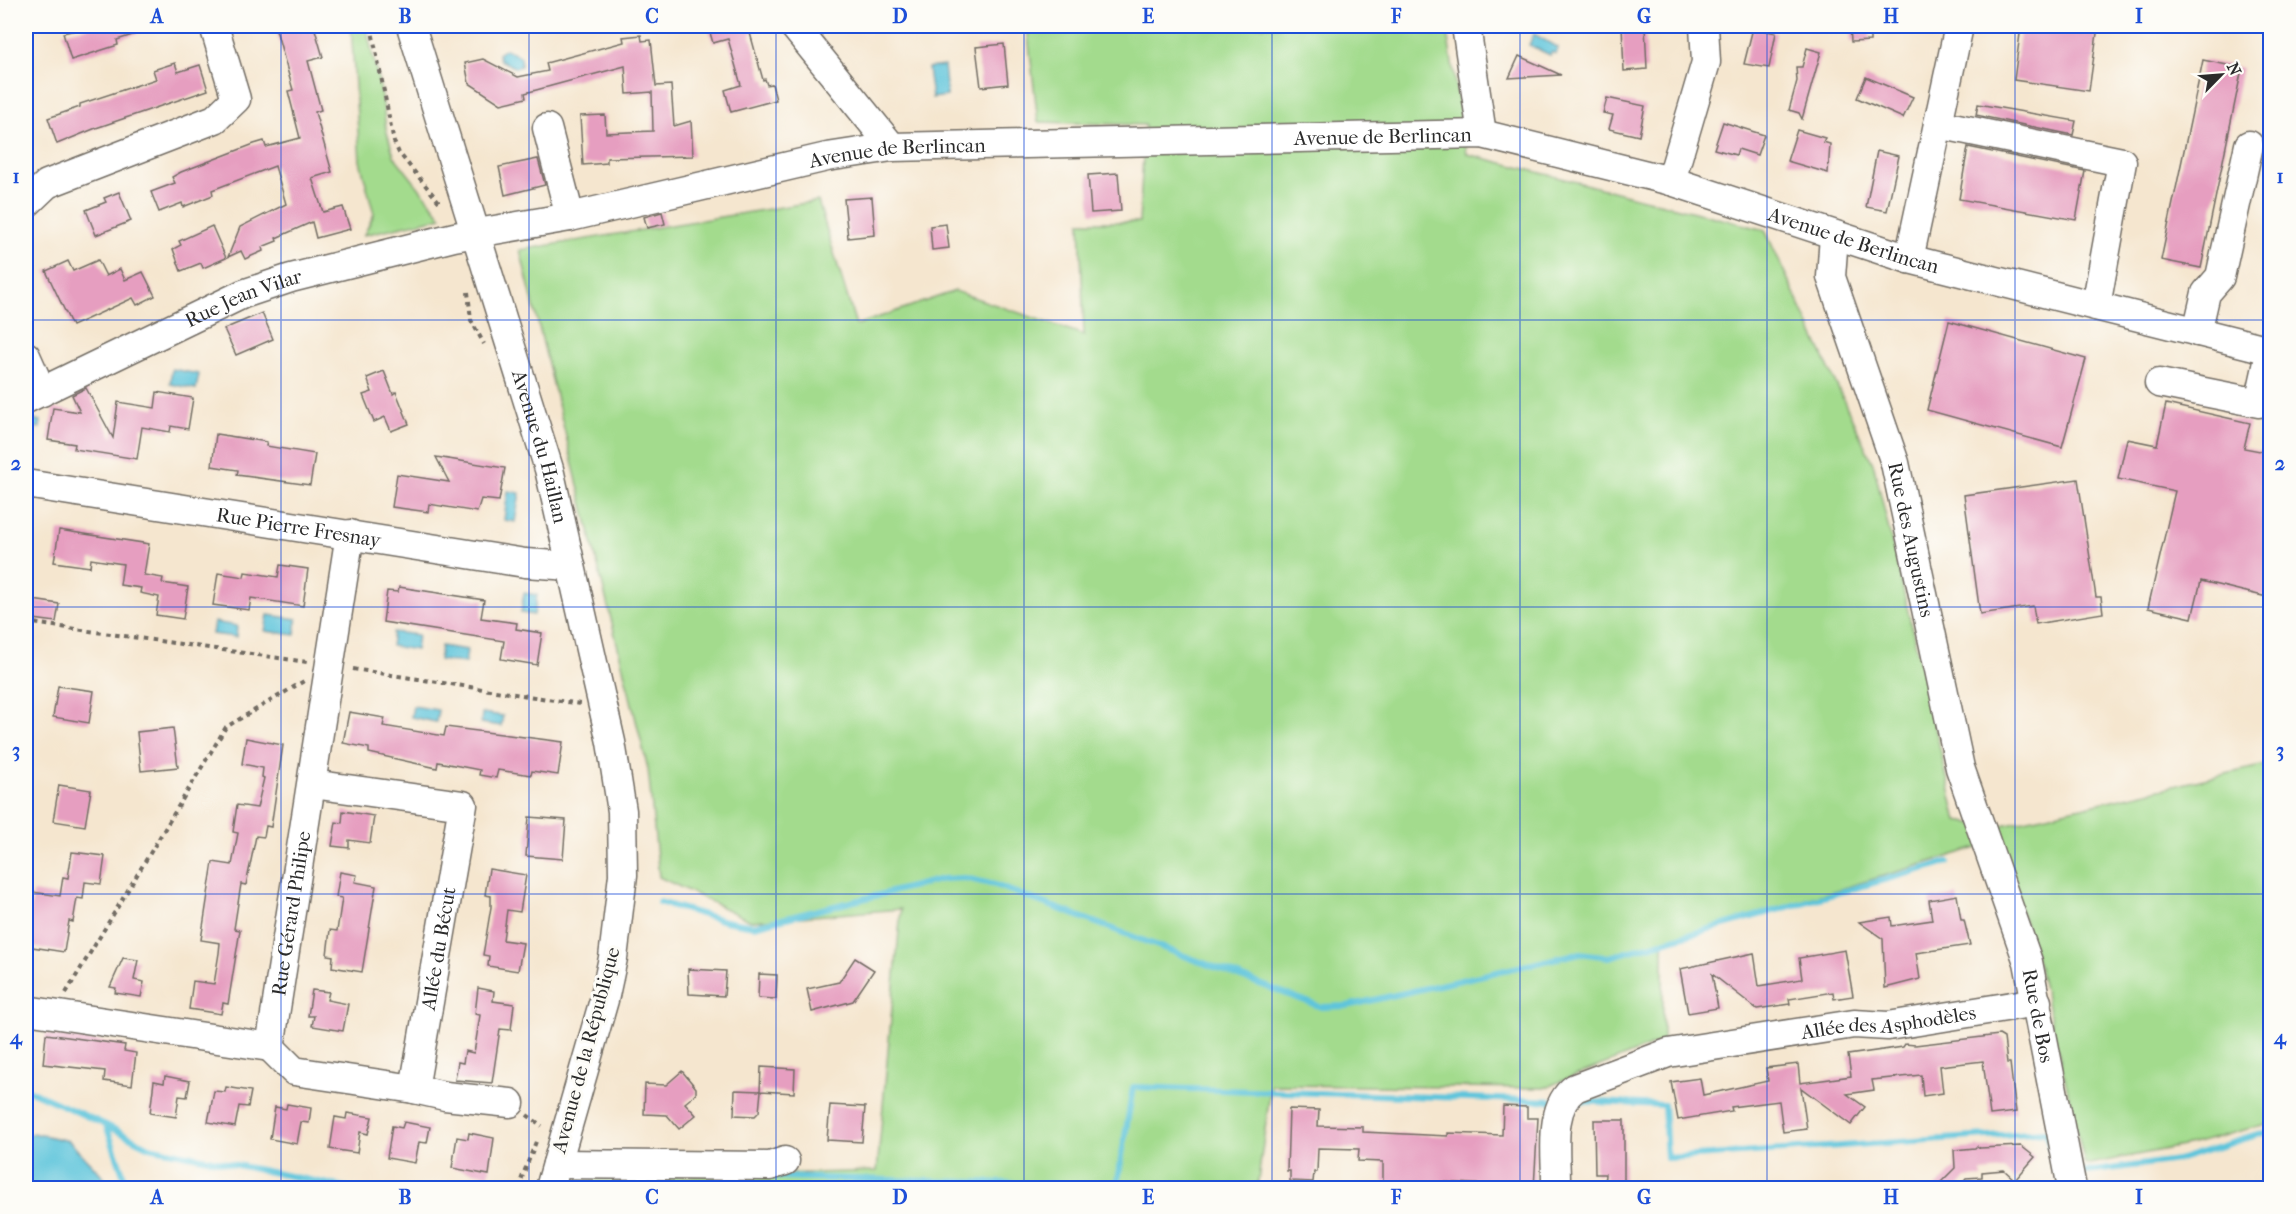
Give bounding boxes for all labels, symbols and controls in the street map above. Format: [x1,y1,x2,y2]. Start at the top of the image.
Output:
text: A [149,5,165,28]
text: B [398,5,412,28]
text: C [645,5,659,28]
text: D [892,5,908,28]
text: E [1142,5,1154,28]
text: F [1390,5,1402,28]
text: G [1637,5,1651,28]
text: H [1883,5,1899,28]
text: I [2135,5,2143,28]
north arrow [2191,45,2251,105]
text: N [2223,59,2246,79]
street label: Avenue de Berlincan [1293,123,1472,150]
street label: Avenue de Berlincan [806,133,986,173]
text: 1 [12,165,20,188]
text: 1 [2276,165,2284,188]
street label: Avenue de Berlincan [1764,202,1942,278]
street label: Rue Jean Vilar [181,264,304,332]
street label: Avenue du Haillan [507,366,573,526]
text: 2 [11,452,21,475]
text: 2 [2275,452,2285,475]
street label: Rue des Augustins [1884,460,1939,619]
street label: Rue Pierre Fresnay [215,503,384,552]
text: 3 [12,739,20,762]
text: 3 [2276,739,2284,762]
street label: Rue Gérard Philipe [267,829,315,997]
street label: Allée du Bécut [416,885,460,1013]
street label: Avenue de la République [547,944,625,1156]
street label: Rue de Bos [2018,967,2059,1065]
street label: Allée des Asphodèles [1798,1001,1977,1044]
text: 4 [9,1026,23,1050]
text: 4 [2273,1026,2287,1050]
text: A [149,1186,165,1209]
text: B [398,1186,412,1209]
text: C [645,1186,659,1209]
text: D [892,1186,908,1209]
text: E [1142,1186,1154,1209]
text: F [1390,1186,1402,1209]
text: G [1637,1186,1651,1209]
text: H [1883,1186,1899,1209]
text: I [2135,1186,2143,1209]

